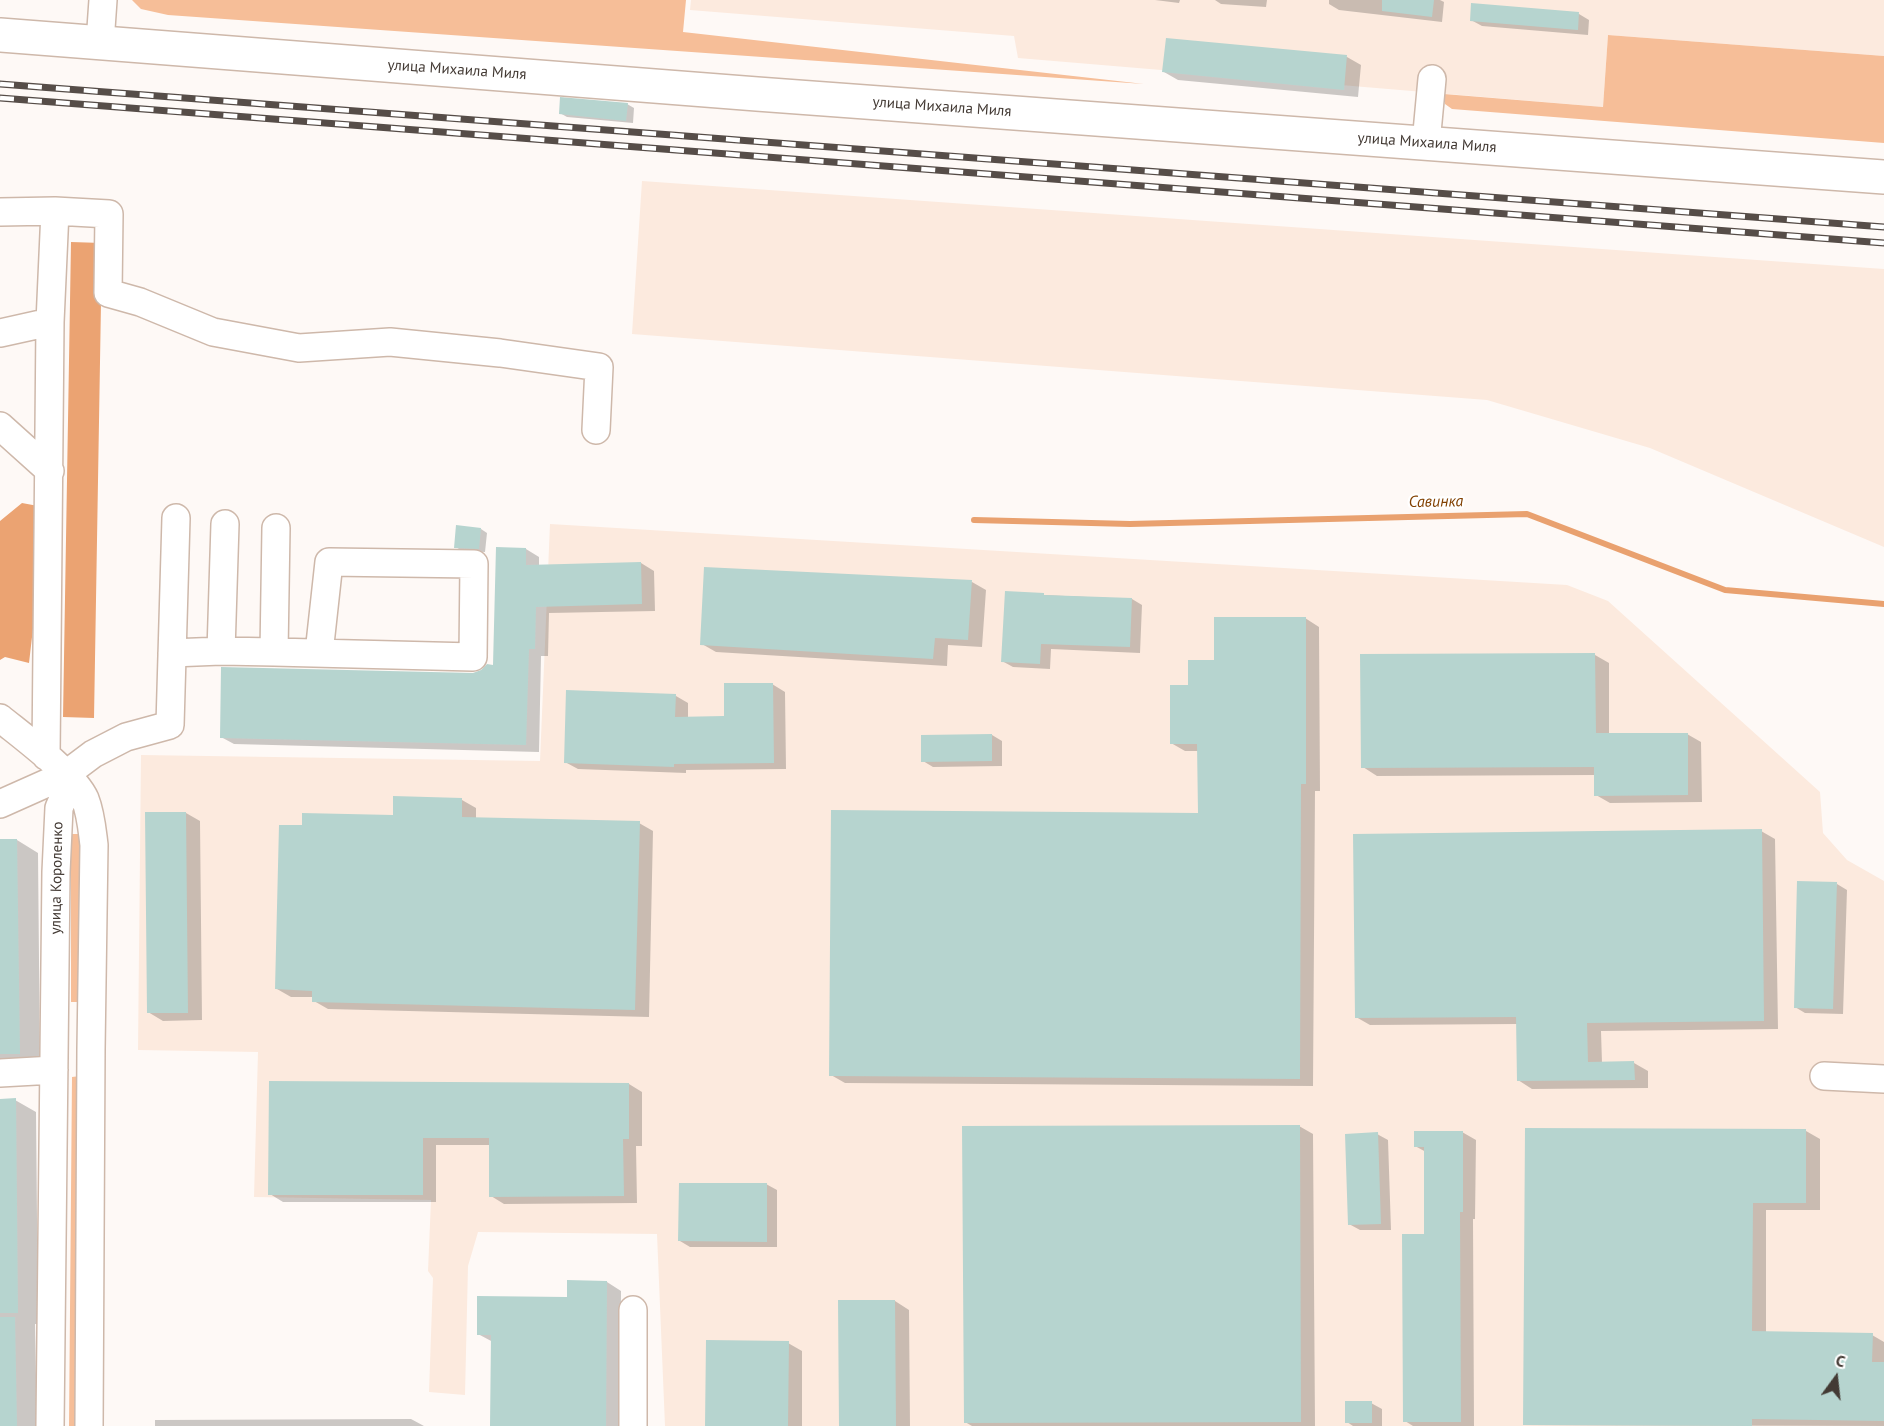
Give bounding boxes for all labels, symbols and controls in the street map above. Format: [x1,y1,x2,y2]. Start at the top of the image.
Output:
street label: улица Михаила Миля [387,56,527,84]
street label: улица Михаила Миля [872,93,1012,121]
street label: улица Михаила Миля [1357,129,1497,157]
water label: Савинка [1409,492,1463,512]
street label: улица Короленко [47,821,67,935]
north arrow [1806,1348,1866,1408]
text: С [1834,1350,1848,1371]

